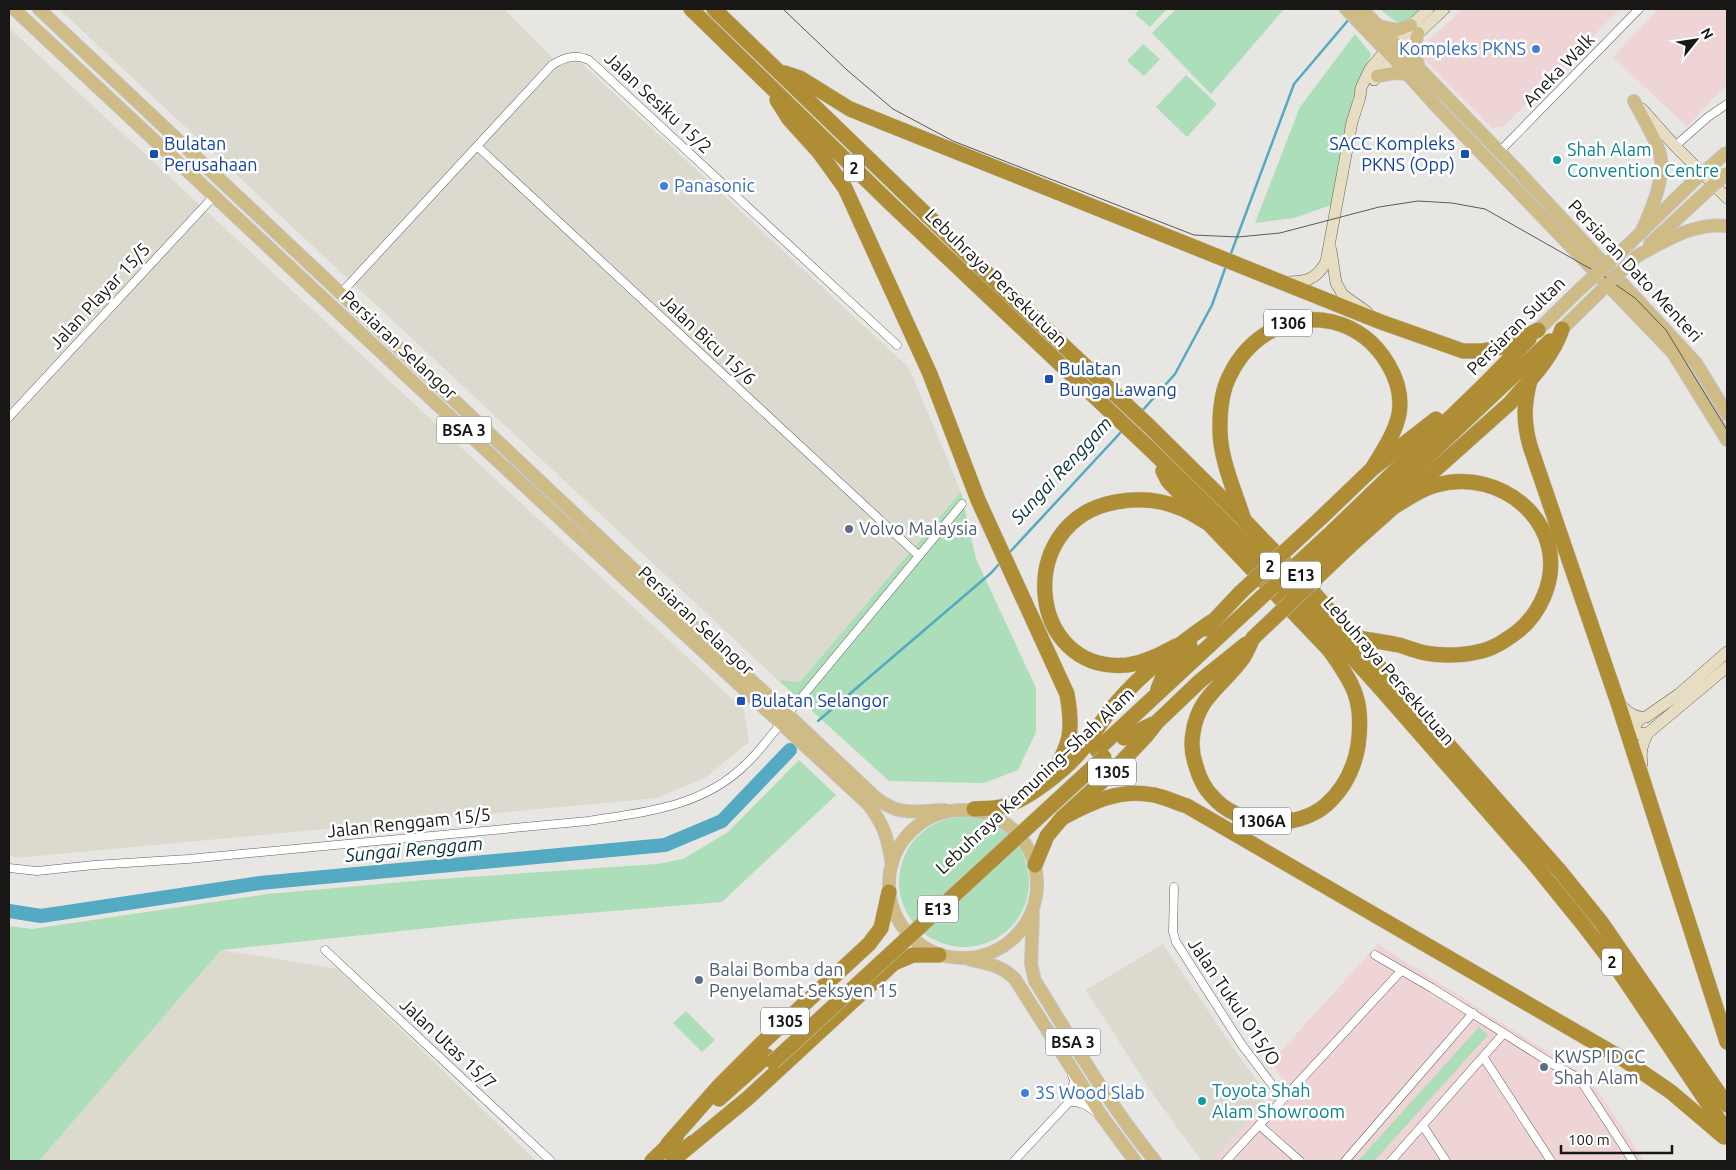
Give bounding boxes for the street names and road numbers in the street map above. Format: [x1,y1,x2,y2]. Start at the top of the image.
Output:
street label: Aneka Walk [1519,29,1598,110]
street label: Jalan Sesiku 15/2 [601,48,716,157]
road number: 2 [844,154,864,182]
street label: Persiaran Dato Menteri [1565,195,1707,345]
street label: Lebuhraya Persekutuan [922,204,1072,350]
street label: Jalan Playar 15/5 [45,238,153,352]
street label: Persiaran Sultan [1462,272,1568,378]
street label: Persiaran Selangor [338,286,462,403]
street label: Jalan Bicu 15/6 [657,290,760,388]
road number: 1306 [1264,309,1312,336]
road number: BSA 3 [436,416,492,444]
road number: 2 [1260,552,1280,580]
street label: Persiaran Selangor [635,562,759,679]
road number: E13 [1281,562,1321,588]
street label: Lebuhraya Persekutuan [1320,592,1459,748]
street label: Lebuhraya Kemuning–Shah Alam [931,683,1138,877]
road number: 1305 [1088,759,1136,786]
street label: Jalan Renggam 15/5 [326,803,492,841]
road number: 1306A [1233,808,1291,834]
road number: E13 [918,896,958,922]
street label: Jalan Tukul O15/O [1185,934,1285,1069]
road number: 2 [1602,949,1622,976]
street label: Jalan Utas 15/7 [396,994,501,1093]
road number: 1305 [761,1008,809,1034]
road number: BSA 3 [1046,1028,1100,1056]

